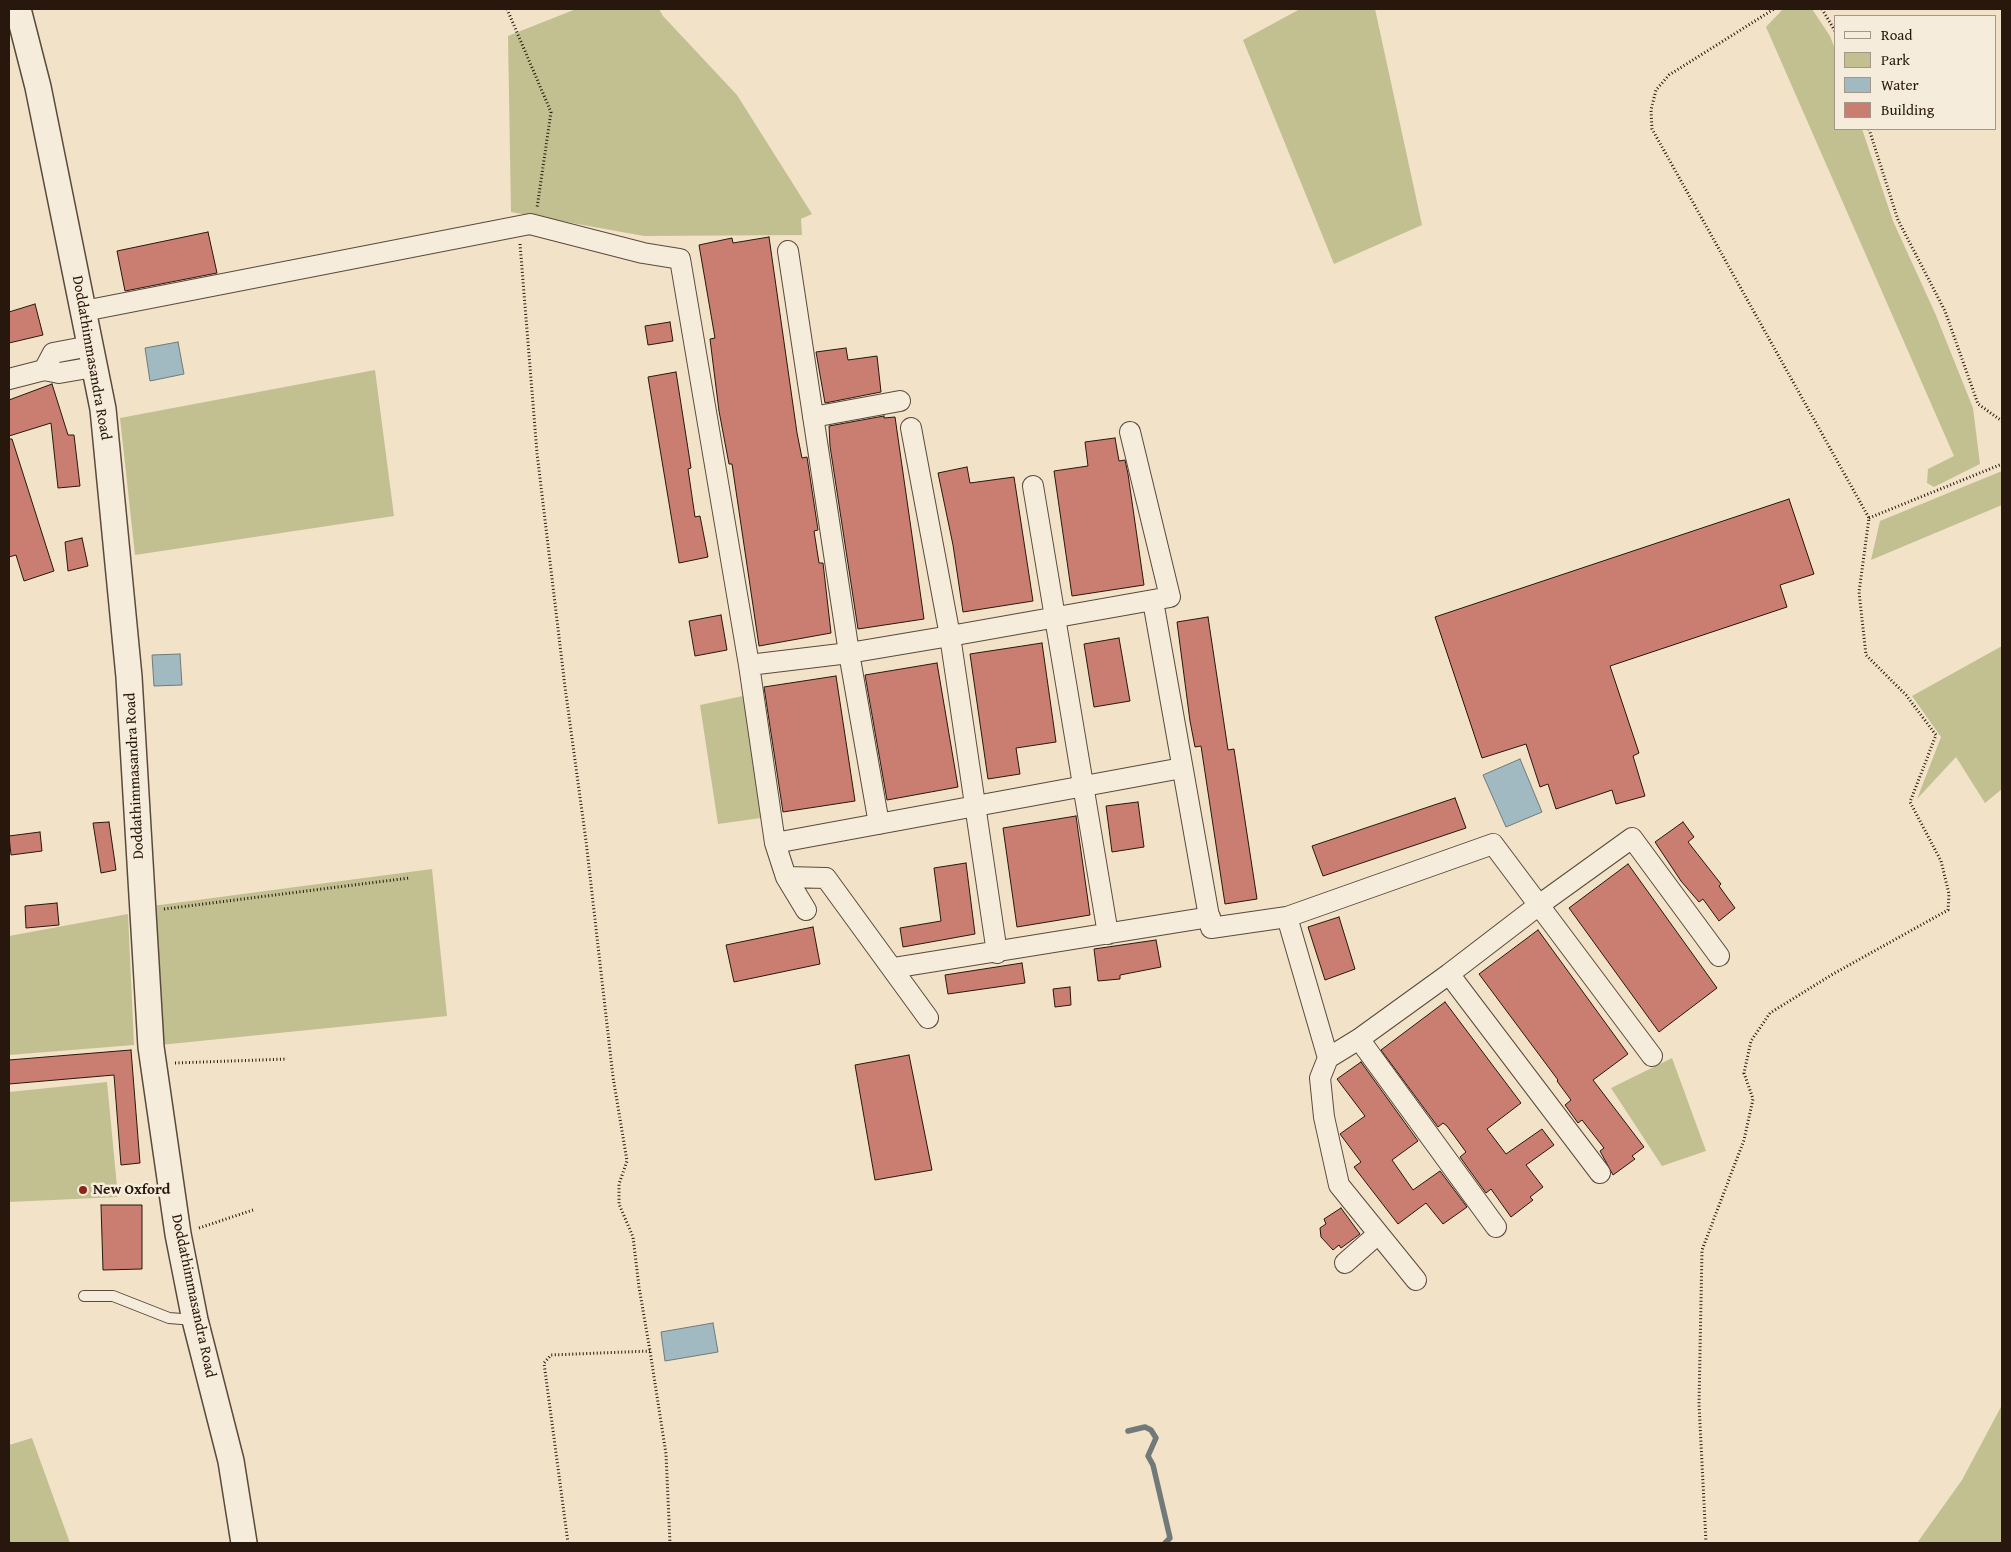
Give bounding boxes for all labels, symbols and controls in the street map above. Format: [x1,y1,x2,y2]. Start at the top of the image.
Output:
legend [1834,15,1996,130]
text: Road [1881,24,1912,45]
text: Park [1881,49,1910,70]
text: Water [1881,74,1919,95]
text: Building [1881,99,1934,120]
street label: Doddathimmasandra Road [68,274,114,442]
street label: Doddathimmasandra Road [122,692,148,860]
place label: New Oxford [93,1181,170,1199]
marker: New Oxford [77,1184,89,1196]
street label: Doddathimmasandra Road [167,1213,219,1379]

